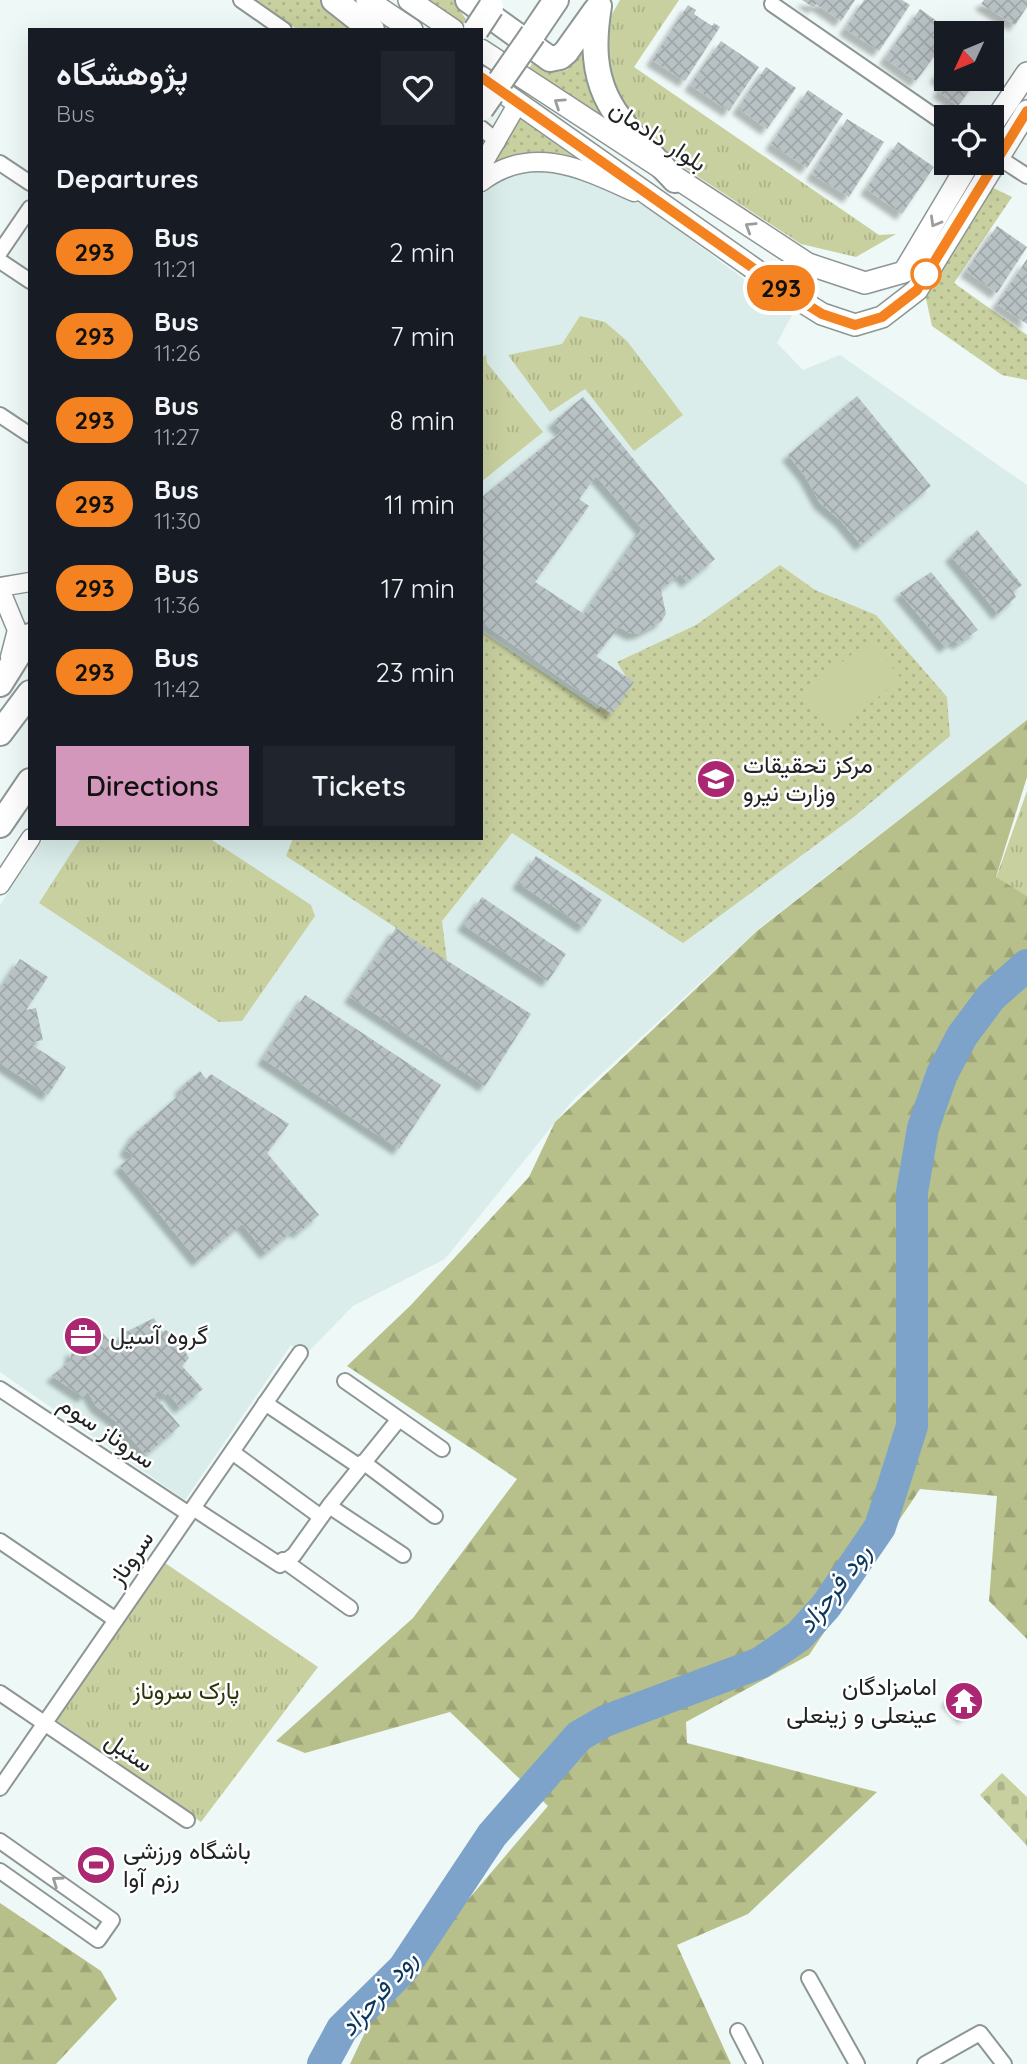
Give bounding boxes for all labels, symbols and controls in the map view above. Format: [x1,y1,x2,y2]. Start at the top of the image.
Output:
north arrow [934,21,1004,91]
map controls [934,21,1004,175]
button: heart [381,51,455,125]
text: پژوهشگاه [56,52,188,93]
street label: بلوار دادمان [604,93,713,178]
one-way arrow [554,98,567,111]
text: Bus [56,99,95,128]
button: locate [934,105,1004,175]
text: Departures [56,162,199,195]
one-way arrow [930,215,943,227]
text: Bus [154,221,199,254]
one-way arrow [745,223,758,236]
text: 2 min [389,236,455,269]
text: 293 [74,237,115,267]
text: 11:21 [154,254,197,283]
unlabelled marker [911,259,941,289]
line badge: 293 [741,265,821,311]
text: 293 [761,273,801,303]
text: Bus [154,305,199,338]
text: 7 min [390,320,455,353]
text: 293 [74,321,115,351]
text: 11:26 [154,338,200,367]
text: Bus [154,389,199,422]
text: 8 min [390,404,455,437]
text: 293 [74,405,115,435]
text: 11:27 [154,422,199,451]
text: Bus [154,473,199,506]
text: 11 min [384,488,455,521]
text: 293 [74,489,115,519]
text: 11:30 [154,506,201,535]
text: Bus [154,557,199,590]
text: 17 min [381,572,455,605]
text: 293 [74,573,115,603]
text: 11:36 [154,590,200,619]
text: Bus [154,641,199,674]
text: 23 min [376,656,455,689]
text: 293 [74,657,115,687]
text: 11:42 [154,674,200,703]
button: Directions [56,746,249,826]
button: Tickets [263,746,455,826]
place label: مرکز تحقیقات وزارت نیرو [743,749,873,808]
school or university icon: مرکز تحقیقات وزارت نیرو [695,758,737,800]
office icon: گروه آسیل [62,1315,104,1357]
place label: گروه آسیل [110,1320,208,1351]
street label: سروناز سوم [52,1388,162,1476]
street label: سروناز [100,1524,160,1592]
water label: رود فرحزاد [789,1536,878,1639]
place label: امامزادگان عینعلی و زینعلی [786,1671,937,1730]
park label: پارک سروناز [131,1675,240,1707]
temple icon: امامزادگان عینعلی و زینعلی [943,1680,985,1722]
street label: سنبل [100,1724,159,1778]
place label: باشگاه ورزشی رزم آوا [123,1835,251,1895]
sports icon: باشگاه ورزشی رزم آوا [75,1844,117,1886]
one-way arrow [52,1877,65,1889]
water label: رود فرحزاد [331,1943,424,2043]

